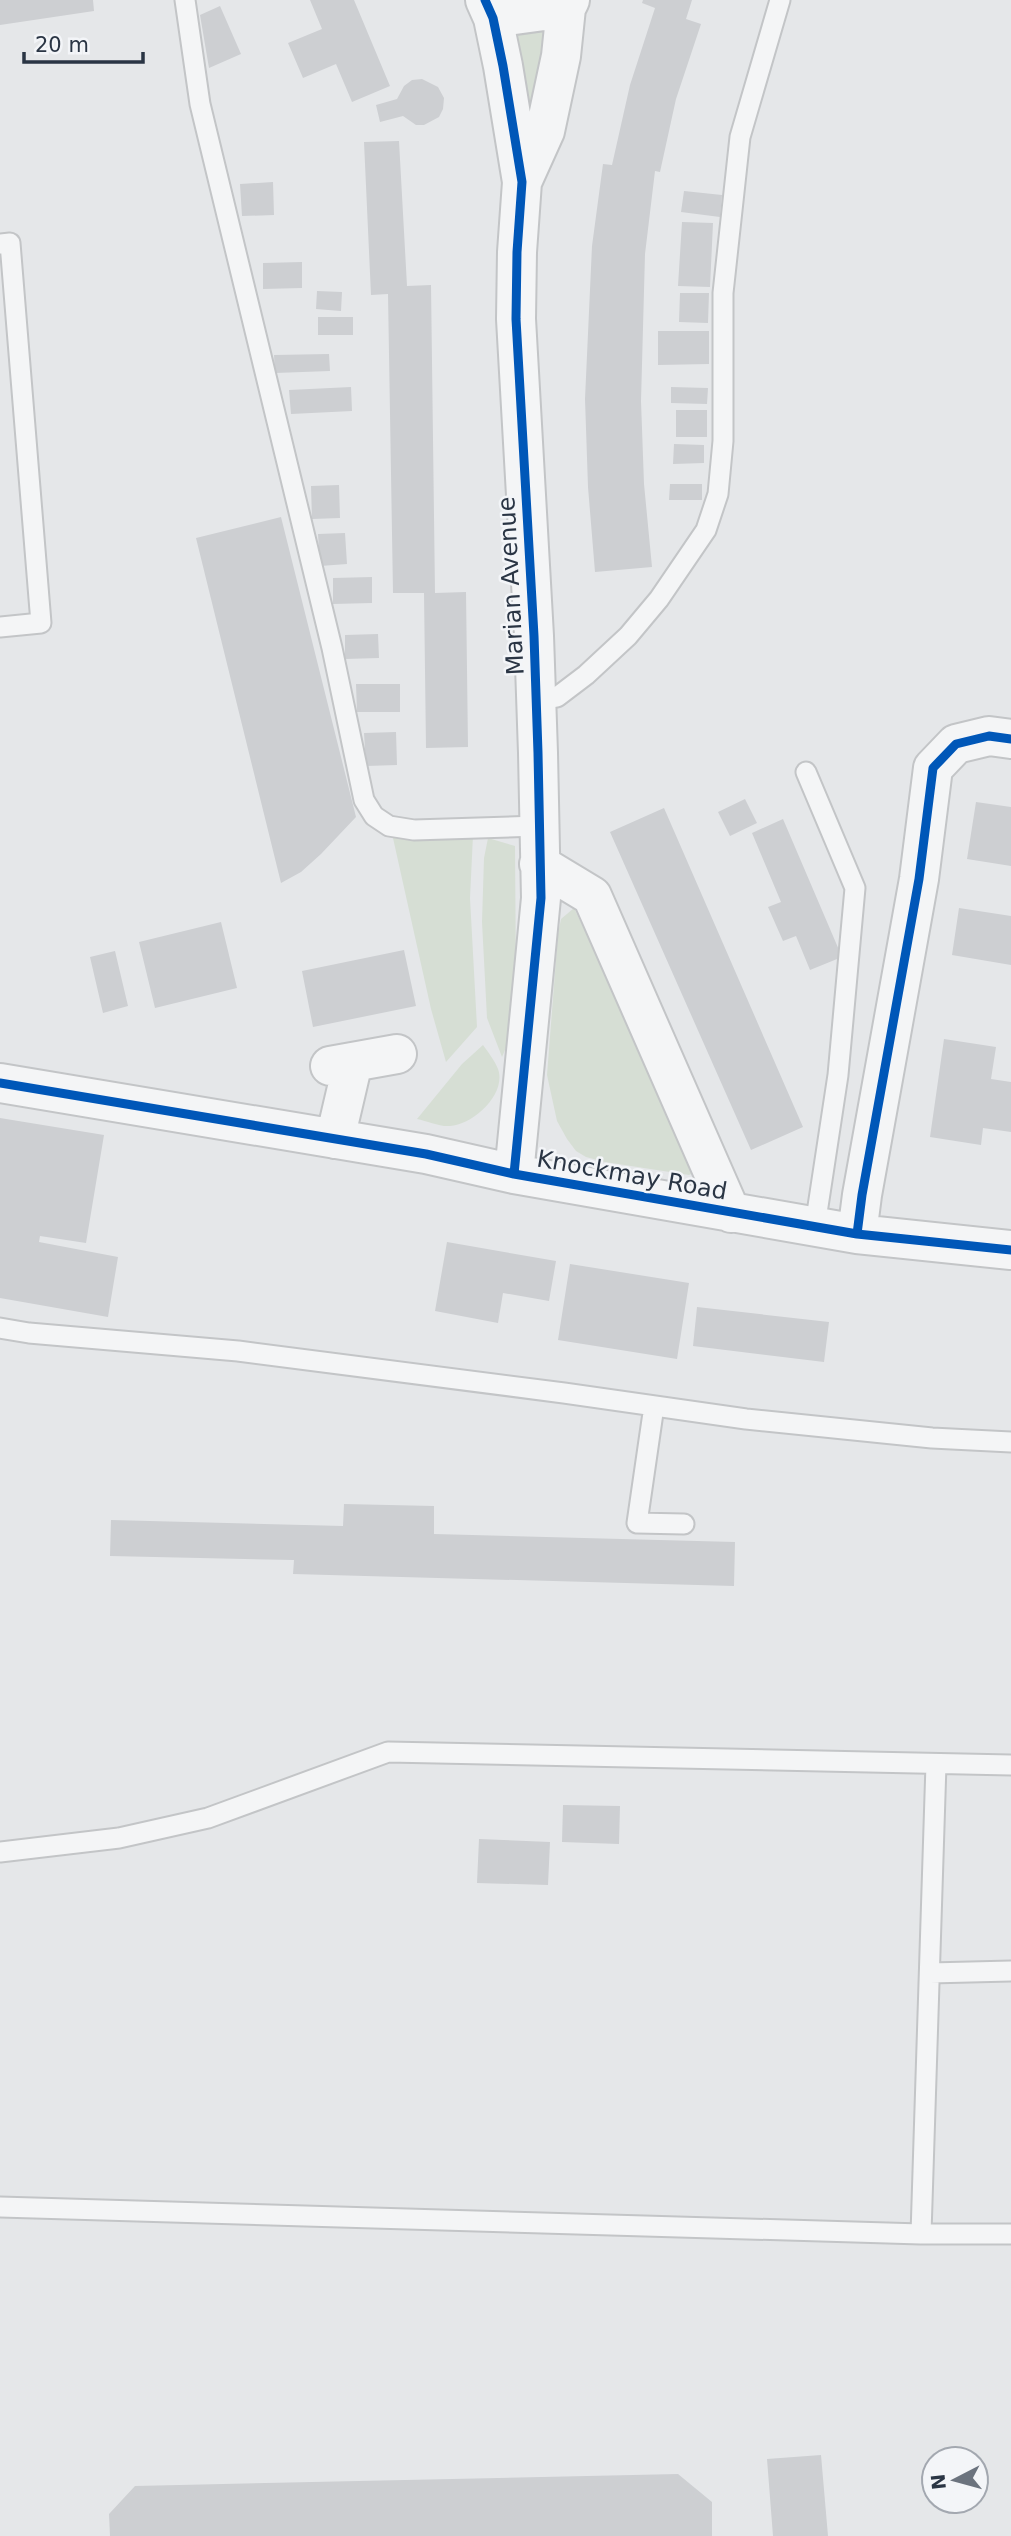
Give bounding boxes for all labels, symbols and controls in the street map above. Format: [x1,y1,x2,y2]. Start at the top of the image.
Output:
scale bar [24,21,144,65]
text: 20 m [35,33,89,57]
street label: Marian Avenue [492,496,530,676]
street label: Knockmay Road [535,1144,729,1206]
north arrow [920,2445,990,2515]
text: N [926,2473,950,2491]

